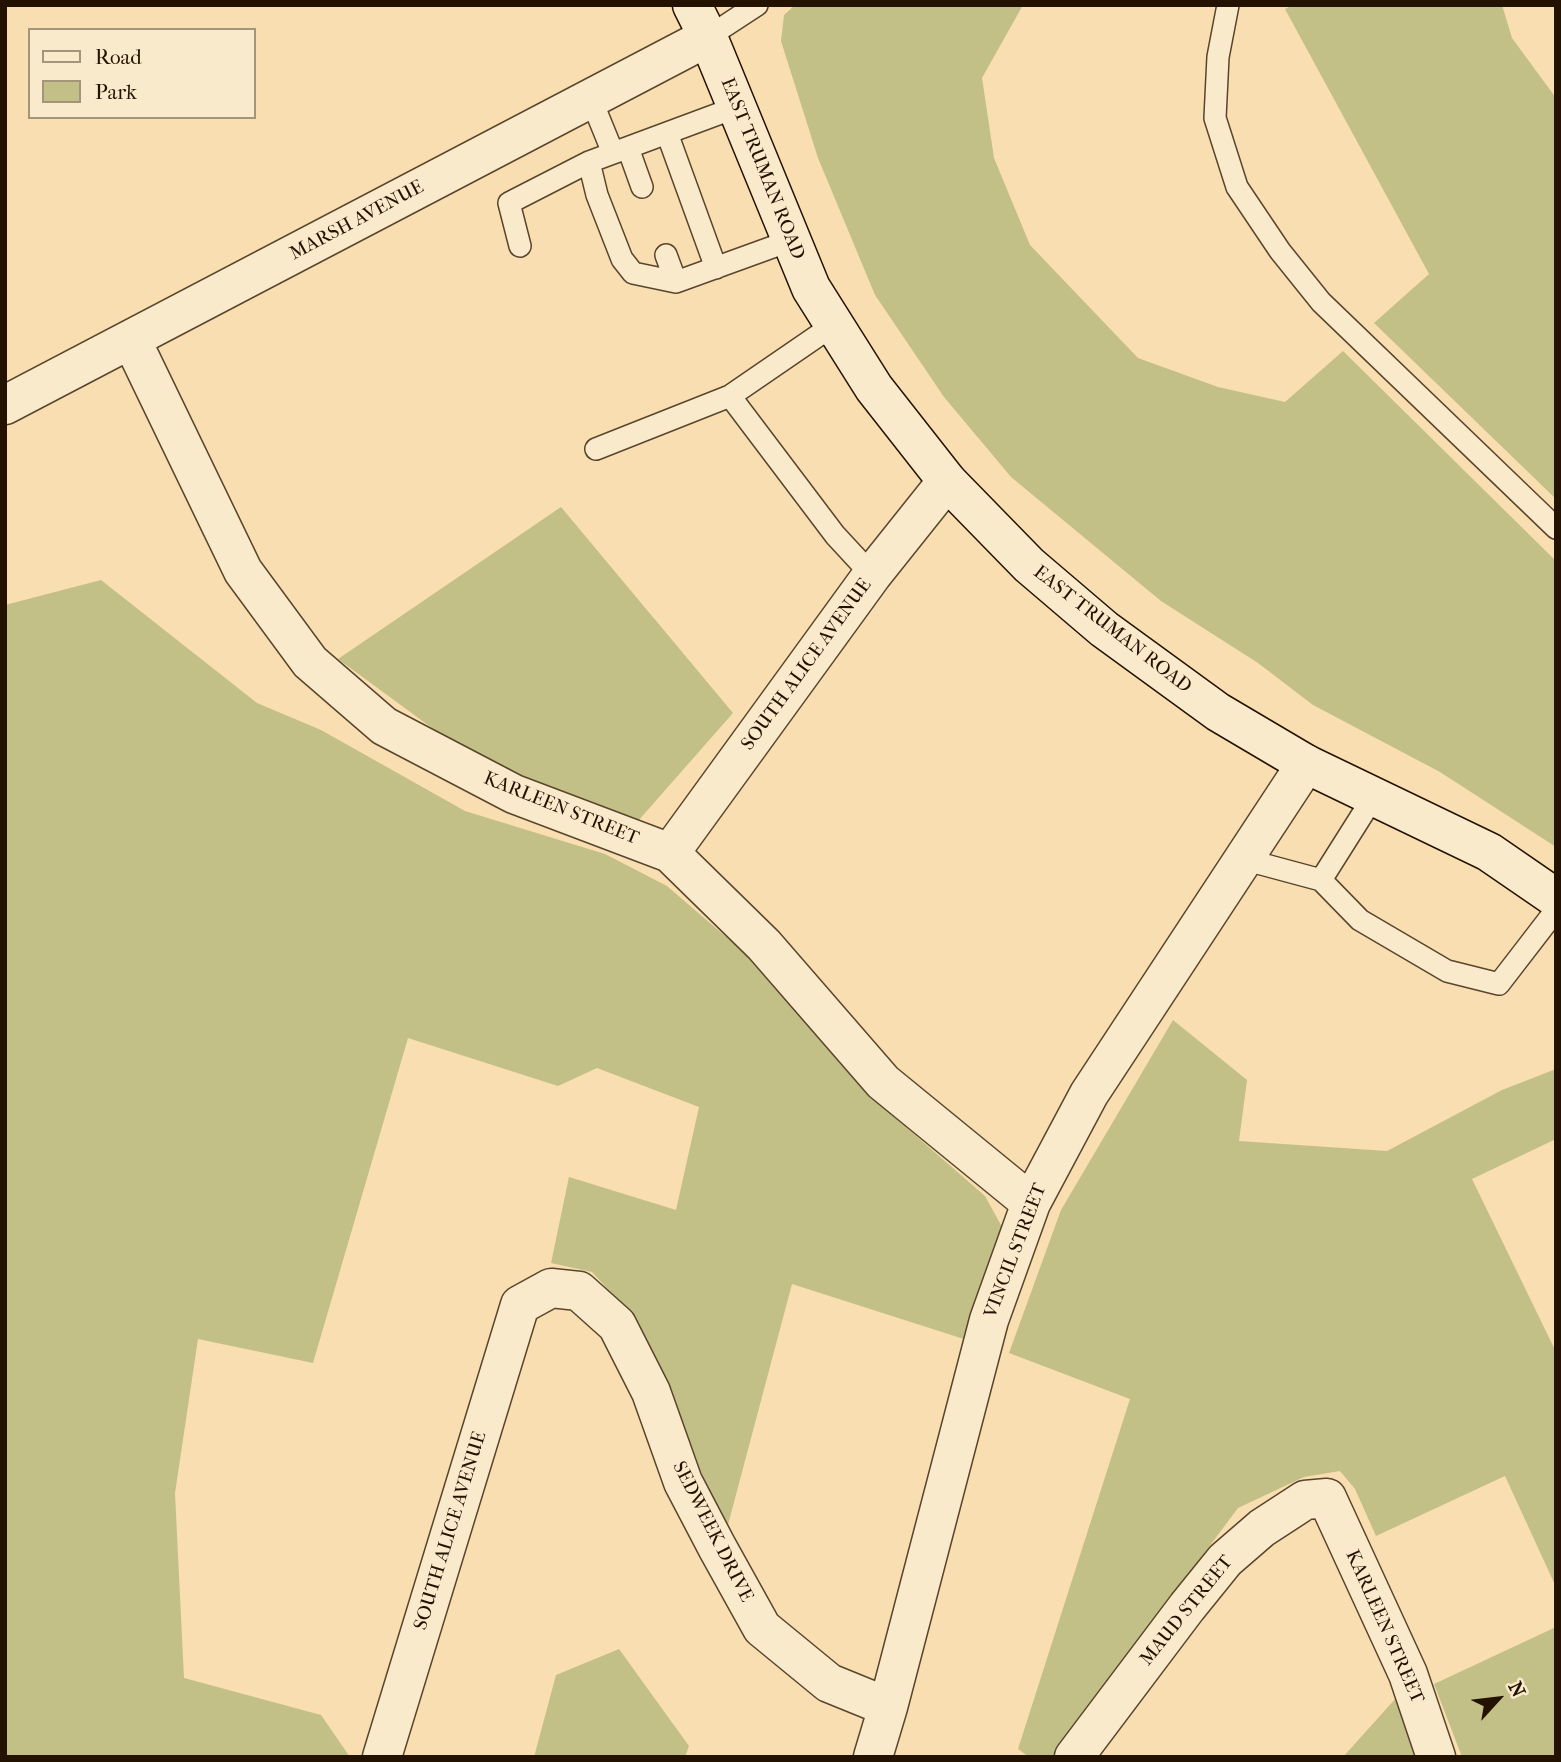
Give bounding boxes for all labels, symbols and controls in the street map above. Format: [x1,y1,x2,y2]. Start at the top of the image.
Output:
legend [28,28,256,119]
text: Road [95,45,142,69]
street label: EAST TRUMAN ROAD [715,75,809,263]
text: Park [95,80,137,104]
street label: MARSH AVENUE [286,176,428,266]
street label: EAST TRUMAN ROAD [1028,561,1196,699]
street label: SOUTH ALICE AVENUE [737,575,877,755]
street label: KARLEEN STREET [480,767,642,851]
street label: VINCIL STREET [980,1181,1052,1321]
street label: SOUTH ALICE AVENUE [410,1429,492,1633]
street label: SEDWEEK DRIVE [667,1458,757,1606]
street label: KARLEEN STREET [1340,1547,1428,1707]
street label: MAUD STREET [1136,1551,1238,1671]
north arrow [1463,1664,1533,1734]
text: N [1504,1678,1530,1701]

